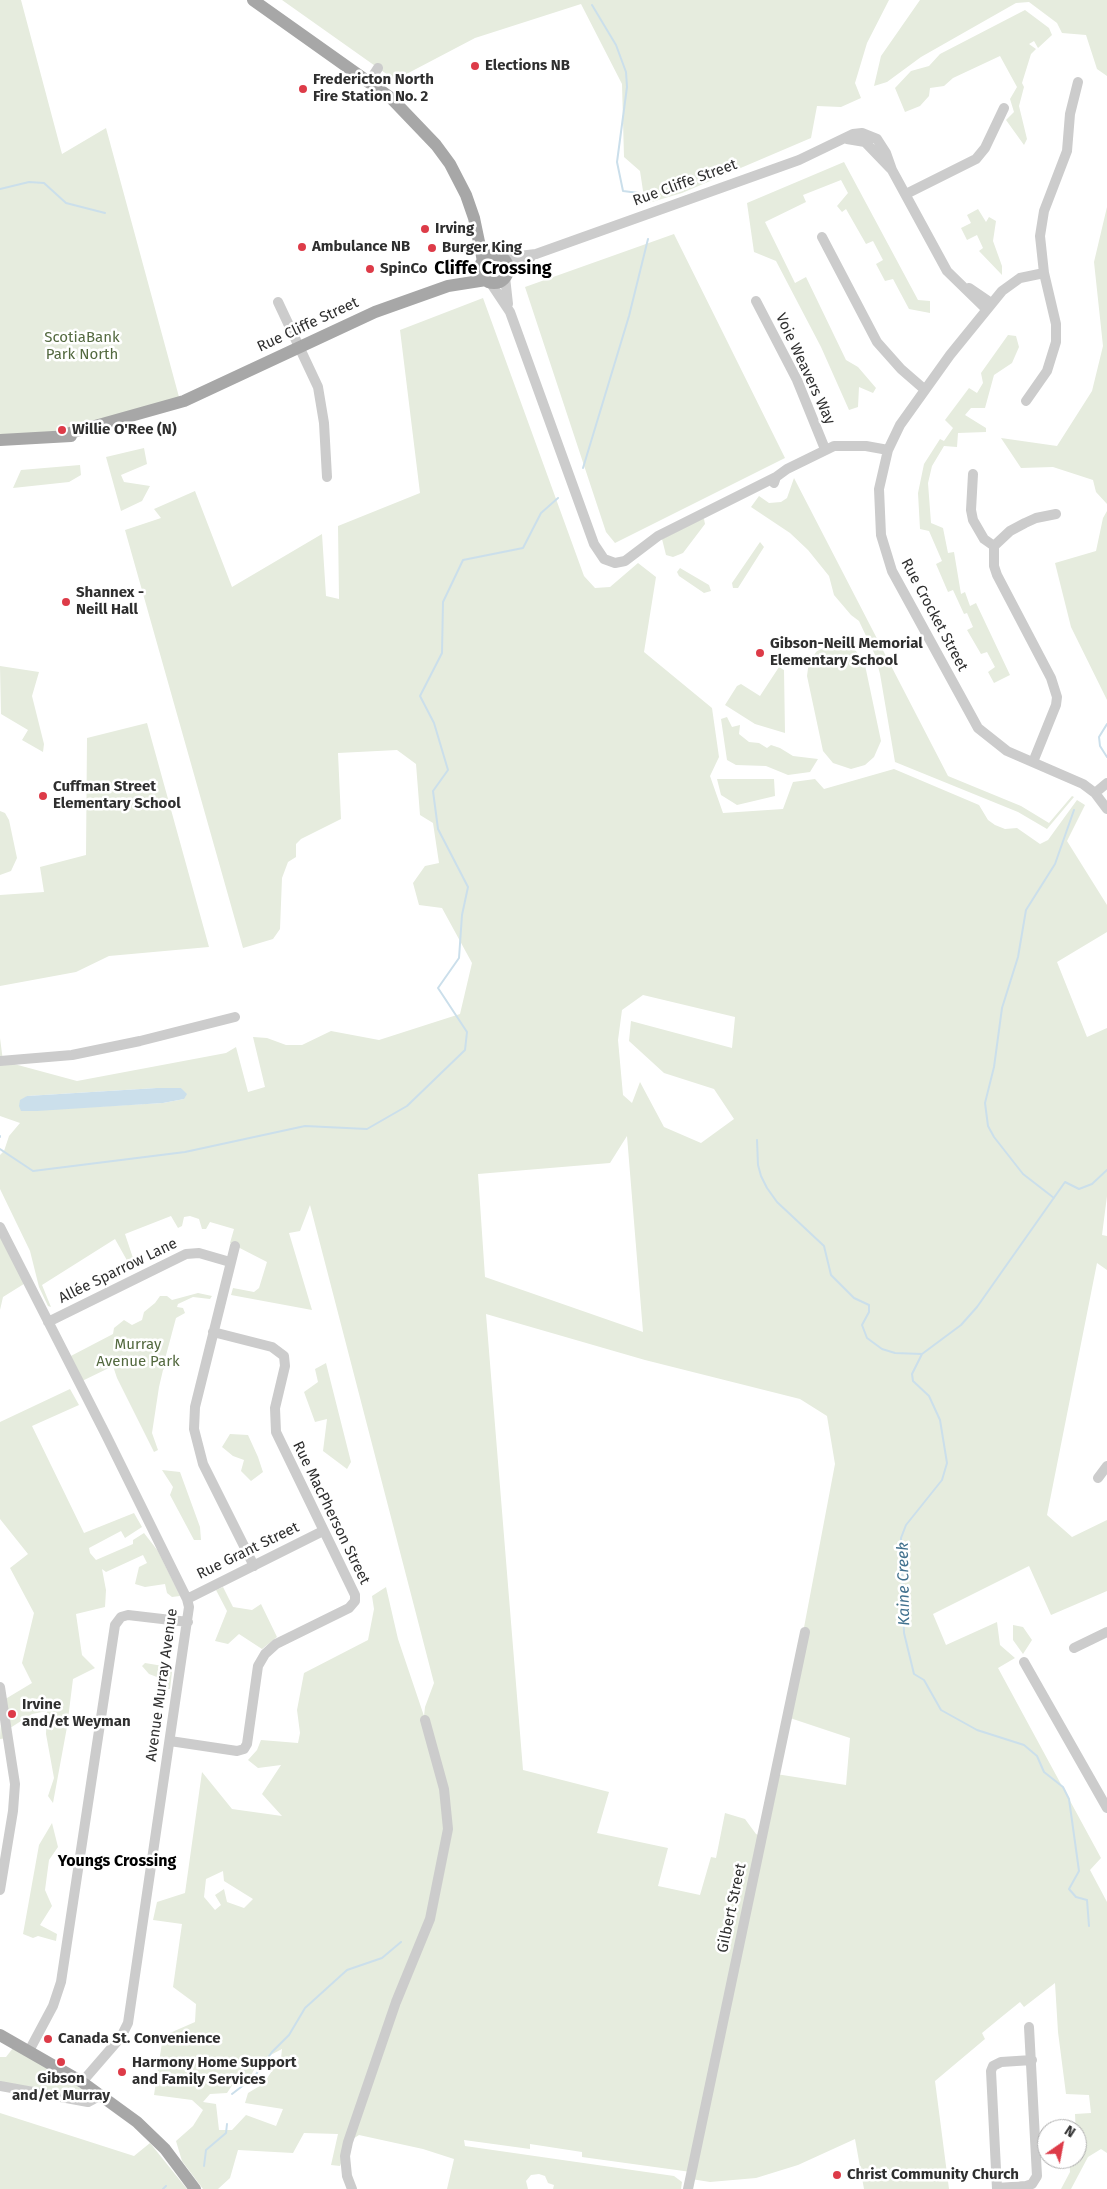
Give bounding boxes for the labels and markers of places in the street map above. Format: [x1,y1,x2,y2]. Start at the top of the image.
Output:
place label: Elections NB [485,57,570,75]
marker: Elections NB [469,60,481,72]
place label: Fredericton North Fire Station No. 2 [313,71,434,106]
marker: Fredericton North Fire Station No. 2 [297,83,309,95]
place label: Irving [435,220,474,238]
marker: Irving [419,223,431,235]
place label: Ambulance NB [312,238,410,256]
place label: Burger King [442,239,522,257]
marker: Ambulance NB [296,241,308,253]
marker: Burger King [426,242,438,254]
place label: SpinCo [380,260,428,278]
marker: SpinCo [364,263,376,275]
place label: Willie O'Ree (N) [72,421,177,439]
marker: Willie O'Ree (N) [56,424,68,436]
place label: Shannex - Neill Hall [76,584,144,619]
marker: Shannex - Neill Hall [60,596,72,608]
place label: Gibson-Neill Memorial Elementary School [770,635,923,670]
marker: Gibson-Neill Memorial Elementary School [754,647,766,659]
place label: Cuffman Street Elementary School [53,778,181,813]
marker: Cuffman Street Elementary School [37,790,49,802]
place label: Irvine and/et Weyman [22,1696,131,1731]
marker: Irvine and/et Weyman [6,1708,18,1720]
place label: Canada St. Convenience [58,2030,220,2048]
marker: Canada St. Convenience [42,2033,54,2045]
place label: Harmony Home Support and Family Services [132,2054,296,2089]
marker: Gibson and/et Murray [55,2056,67,2068]
marker: Harmony Home Support and Family Services [116,2066,128,2078]
place label: Gibson and/et Murray [12,2070,110,2105]
place label: Christ Community Church [847,2166,1019,2184]
marker: Christ Community Church [831,2169,843,2181]

